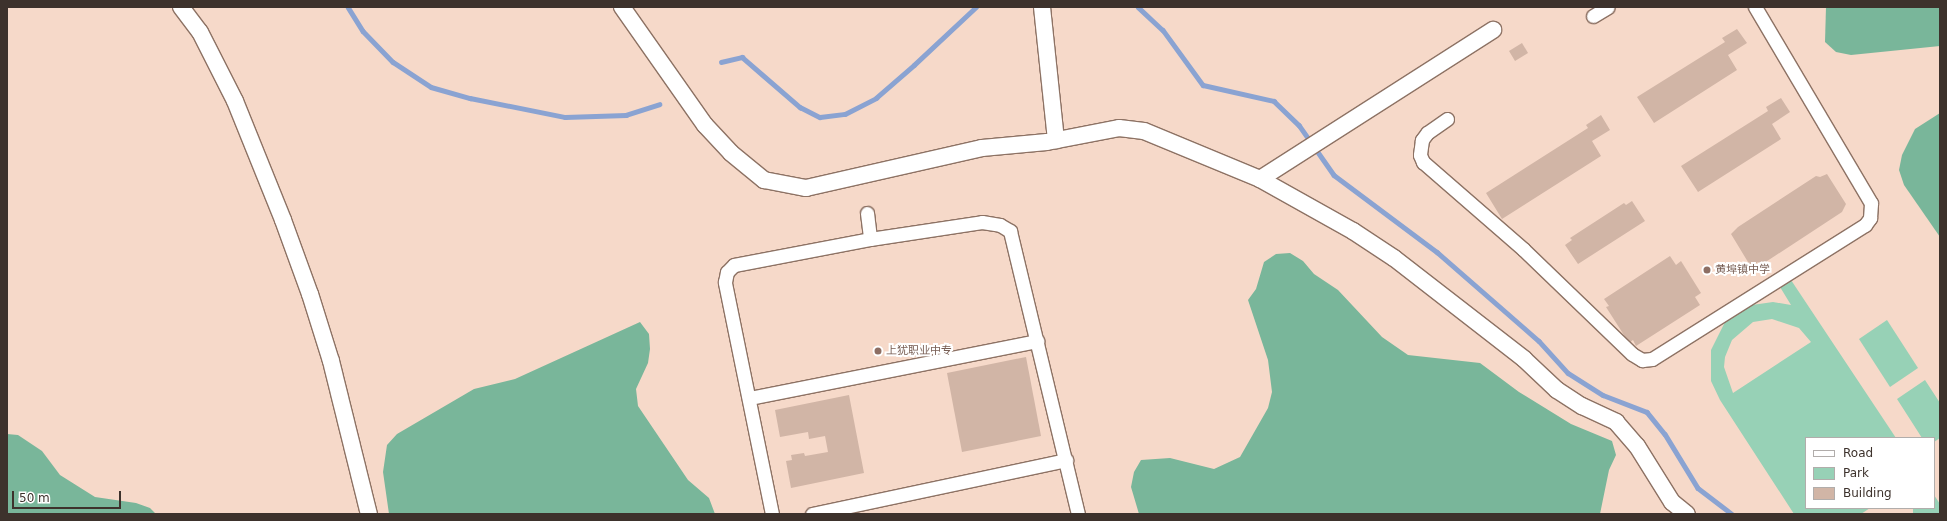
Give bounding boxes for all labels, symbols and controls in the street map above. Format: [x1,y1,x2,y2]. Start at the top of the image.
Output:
place label: 黄埠镇中学 [1715,263,1770,277]
marker: 黄埠镇中学 [1702,265,1712,275]
place label: 上犹职业中专 [886,344,952,358]
marker: 上犹职业中专 [873,346,883,356]
legend [1805,437,1935,509]
text: Road [1843,446,1873,460]
text: Park [1843,466,1869,480]
scale bar [14,483,123,509]
text: Building [1843,486,1892,500]
text: 50 m [19,491,50,505]

